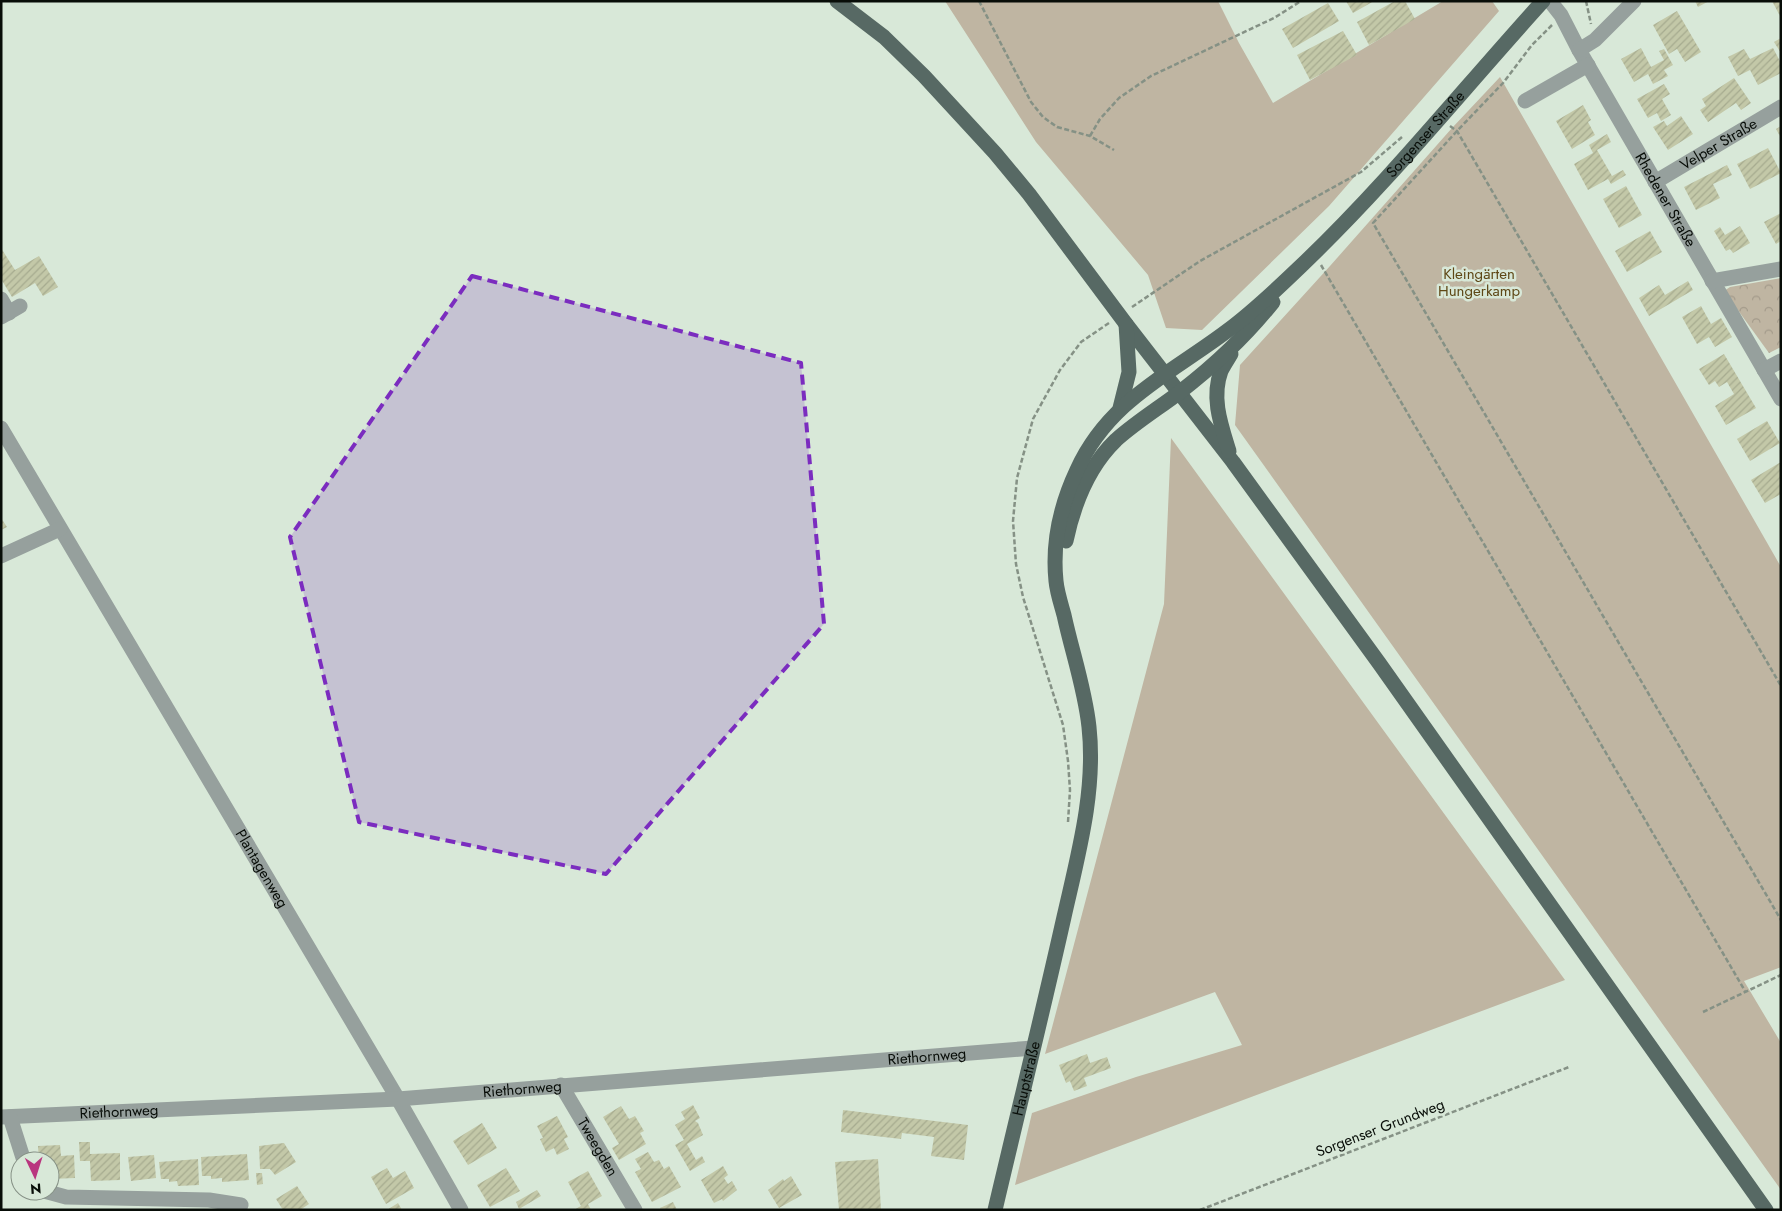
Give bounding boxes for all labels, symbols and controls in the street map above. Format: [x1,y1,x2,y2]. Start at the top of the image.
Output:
street label: Sorgenser Straße [1381,86,1470,183]
street label: Velper Straße [1676,112,1762,176]
street label: Rhedener Straße [1629,148,1702,251]
park label: Kleingärten Hungerkamp [1438,263,1520,302]
street label: Plantagenweg [230,825,294,912]
street label: Hauptstraße [1007,1039,1046,1118]
street label: Riethornweg [887,1042,967,1071]
street label: Riethornweg [482,1075,562,1103]
street label: Sorgenser Grundweg [1312,1093,1448,1163]
street label: Riethornweg [79,1099,159,1124]
street label: Tweegden [572,1114,624,1180]
north arrow [10,1151,60,1201]
text: N [30,1179,42,1199]

